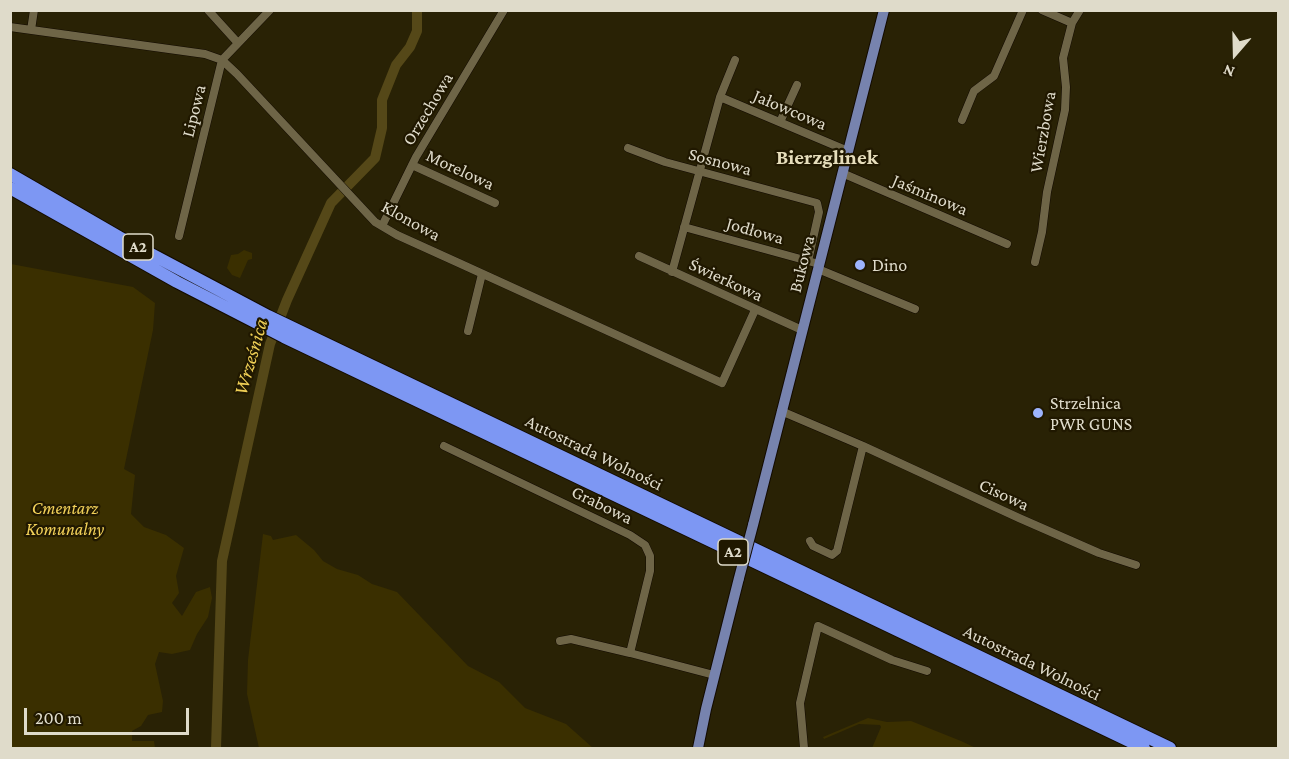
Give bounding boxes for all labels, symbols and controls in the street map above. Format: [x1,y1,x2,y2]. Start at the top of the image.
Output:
north arrow [1205,24,1265,84]
text: N [1221,62,1237,81]
street label: Orzechowa [398,69,458,149]
street label: Lipowa [177,82,211,140]
street label: Jałowcowa [750,85,830,135]
street label: Wierzbowa [1025,90,1061,174]
street label: Sosnowa [686,143,754,181]
street label: Morelowa [422,145,498,195]
district label: Bierzglinek [776,145,878,171]
street label: Jaśminowa [889,169,971,221]
street label: Klonowa [378,196,444,246]
street label: Jodłowa [724,213,786,249]
street label: Bukowa [784,233,820,295]
road number: A2 [123,234,153,260]
street label: Świerkowa [686,253,766,307]
place label: Dino [872,254,907,276]
marker: Dino [853,258,867,272]
water label: Wrześnica [229,316,273,398]
place label: Strzelnica PWR GUNS [1050,392,1132,434]
marker: Strzelnica PWR GUNS [1031,406,1045,420]
street label: Autostrada Wolności [522,410,666,496]
street label: Cisowa [976,474,1032,516]
street label: Grabowa [568,481,636,529]
park label: Cmentarz Komunalny [26,497,104,540]
road number: A2 [718,539,748,565]
street label: Autostrada Wolności [960,620,1104,706]
scale bar [27,696,192,734]
text: 200 m [35,708,82,728]

